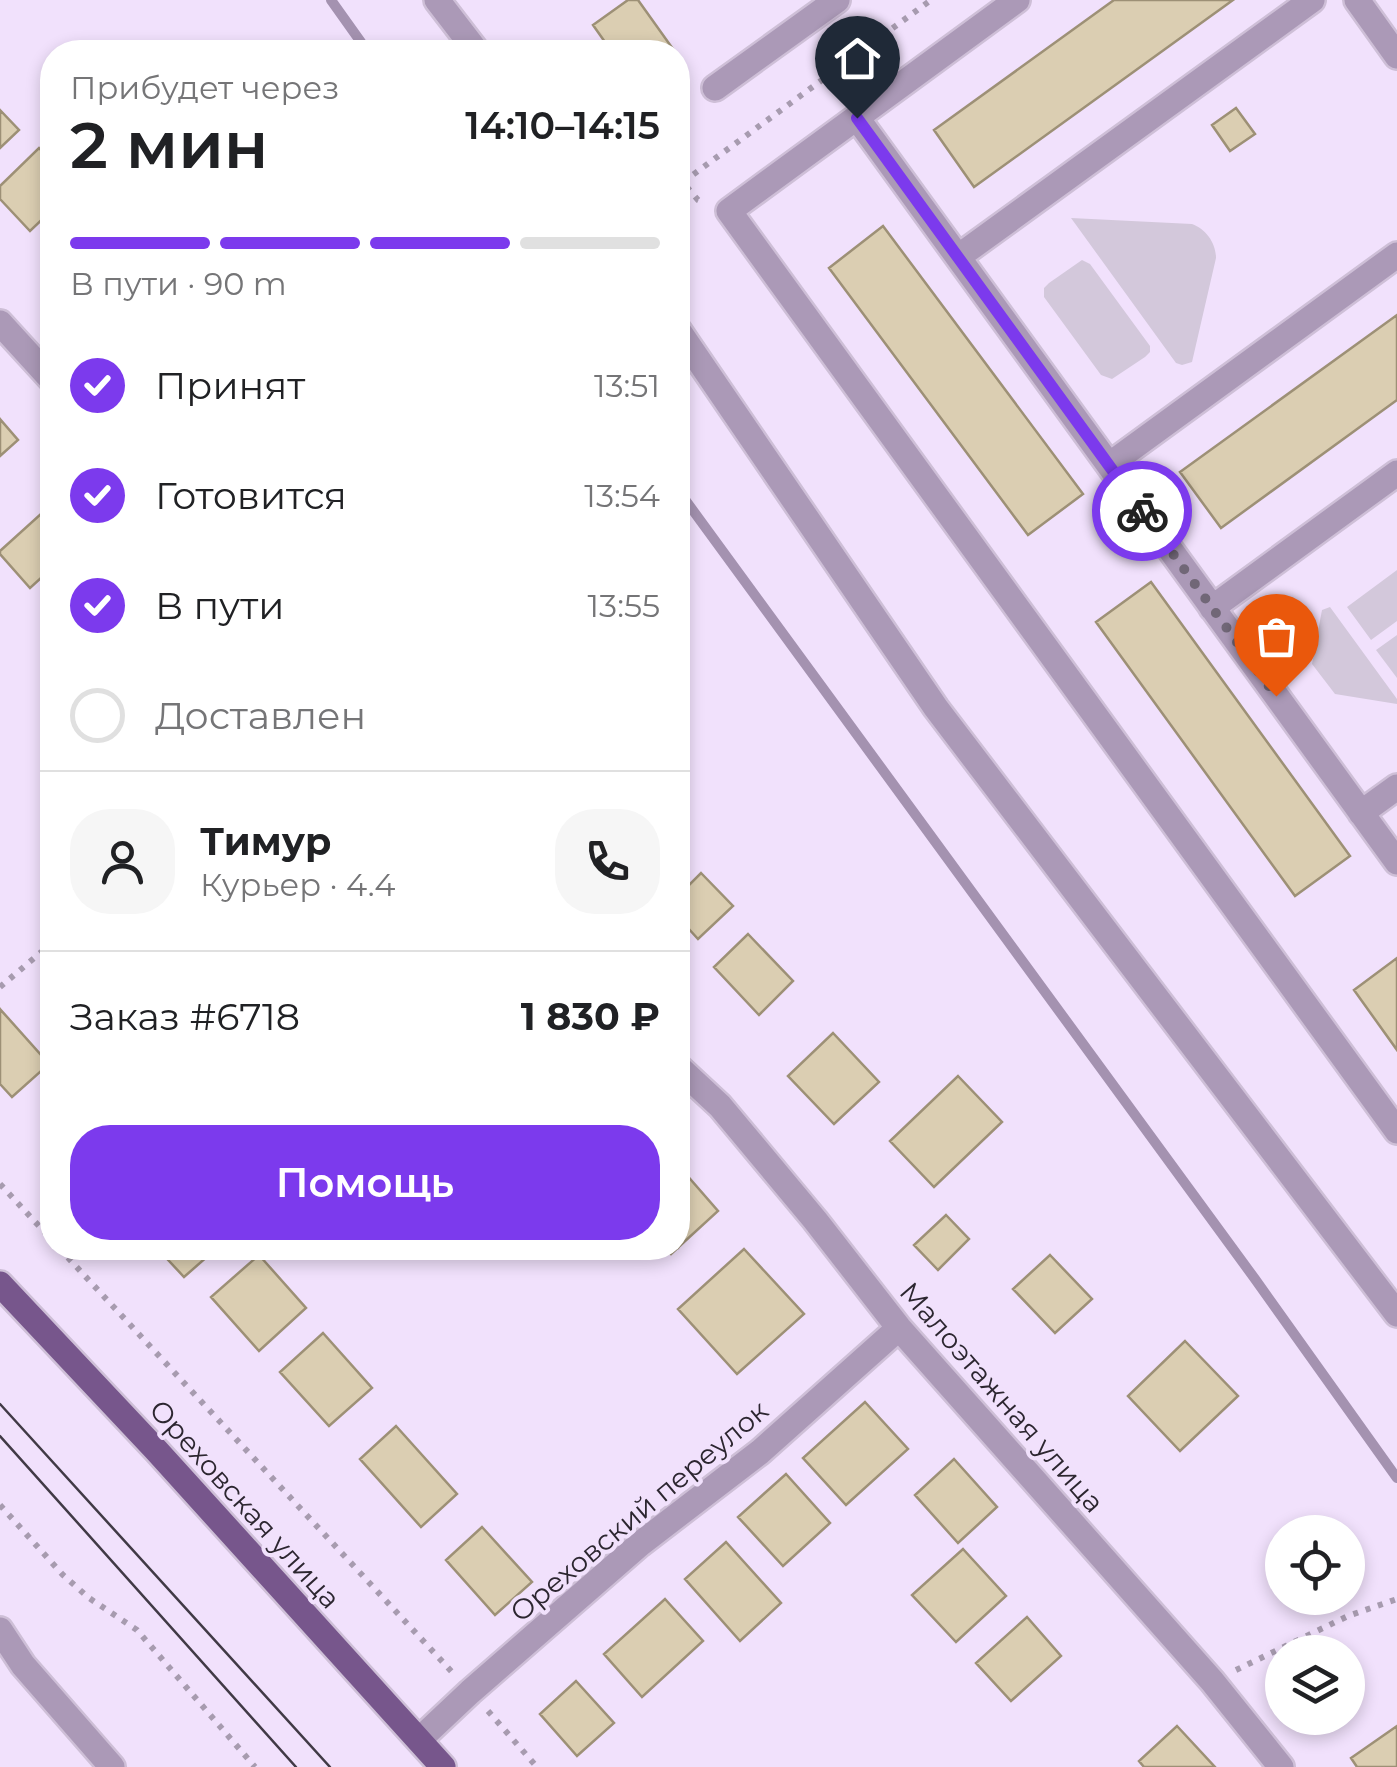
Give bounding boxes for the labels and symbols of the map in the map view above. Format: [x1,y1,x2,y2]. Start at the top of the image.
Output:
pin [815,16,900,119]
courier [1092,461,1192,561]
pin [1234,594,1319,697]
street label: Малоэтажная улица [893,1275,1111,1519]
street label: Ореховская улица [142,1393,348,1615]
street label: Ореховский переулок [503,1393,775,1629]

